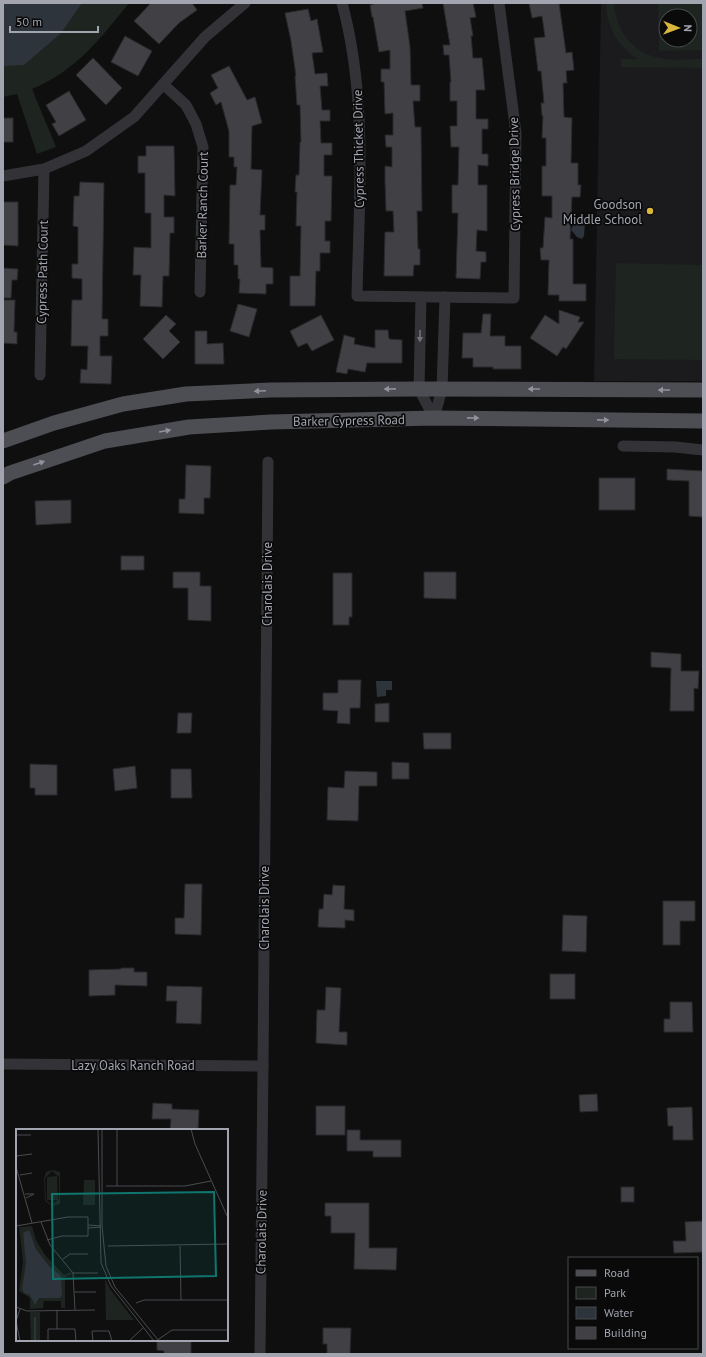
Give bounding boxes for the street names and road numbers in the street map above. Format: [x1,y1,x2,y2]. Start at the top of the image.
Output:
street label: Cypress Thicket Drive [349,90,368,208]
street label: Cypress Bridge Drive [505,117,524,231]
street label: Barker Ranch Court [193,151,212,259]
street label: Cypress Path Court [33,219,52,324]
street label: Barker Cypress Road [293,411,405,430]
street label: Charolais Drive [259,542,276,626]
street label: Charolais Drive [256,866,273,950]
street label: Lazy Oaks Ranch Road [71,1057,195,1074]
street label: Charolais Drive [252,1190,271,1274]

